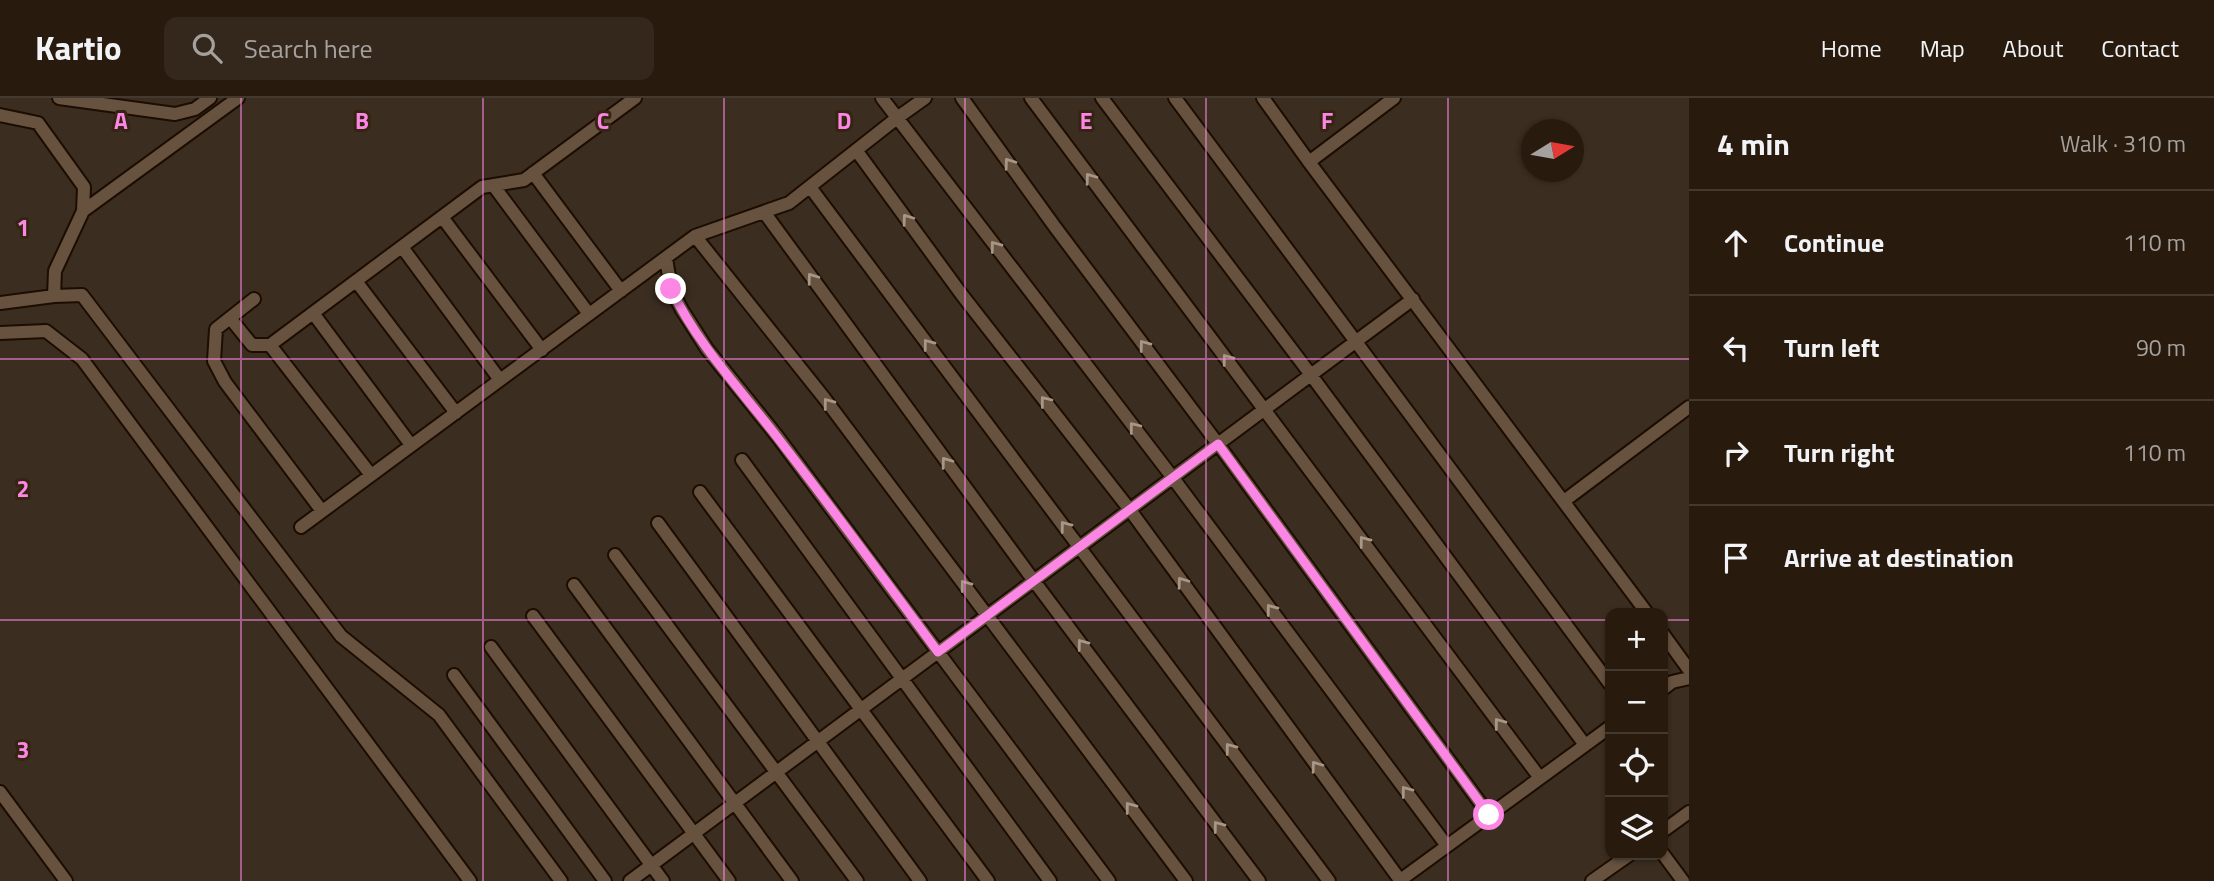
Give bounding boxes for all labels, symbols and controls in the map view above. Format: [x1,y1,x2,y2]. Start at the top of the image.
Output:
search box [164,17,654,80]
text: Kartio [35,23,122,73]
icon: search [188,29,226,67]
text: Search here [244,29,373,68]
text: Home [1821,30,1882,66]
text: Map [1920,30,1965,66]
text: About [2003,30,2063,66]
text: Contact [2101,30,2179,66]
text: A [114,103,128,138]
text: B [355,103,369,138]
text: C [597,103,609,138]
text: D [837,103,851,138]
text: E [1080,103,1092,138]
text: F [1321,103,1333,138]
north arrow [1521,119,1584,182]
text: 4 min [1717,121,1790,167]
text: Walk · 310 m [2060,126,2186,161]
one-way arrow [1004,158,1017,171]
one-way arrow [1085,173,1098,186]
text: 1 [17,210,29,245]
one-way arrow [903,215,915,227]
text: Continue [1784,223,1884,262]
icon: ahead [1717,224,1755,262]
text: 110 m [2123,225,2186,260]
one-way arrow [991,242,1003,254]
route end [655,273,686,304]
one-way arrow [808,273,820,286]
text: Turn left [1784,328,1879,367]
icon: left [1717,329,1755,367]
text: 90 m [2136,330,2186,365]
one-way arrow [924,339,937,351]
one-way arrow [1140,341,1152,353]
one-way arrow [1223,354,1236,367]
one-way arrow [1040,396,1053,408]
one-way arrow [824,399,837,411]
one-way arrow [1129,422,1142,434]
text: Turn right [1784,433,1895,472]
icon: right [1717,434,1755,472]
text: 110 m [2123,435,2186,470]
one-way arrow [942,457,955,469]
text: 2 [17,471,29,506]
one-way arrow [1060,521,1073,533]
one-way arrow [1359,536,1372,549]
text: Arrive at destination [1784,538,2014,577]
icon: arrive [1717,539,1755,577]
one-way arrow [1178,577,1191,590]
one-way arrow [961,580,973,593]
one-way arrow [1266,604,1279,616]
map controls [1605,608,1668,860]
button: + [1605,608,1668,671]
one-way arrow [1077,640,1090,652]
button: − [1605,671,1668,734]
one-way arrow [1495,719,1508,731]
text: 3 [17,732,29,767]
button: locate [1605,734,1668,797]
one-way arrow [1225,743,1238,755]
one-way arrow [1312,761,1325,773]
one-way arrow [1402,786,1415,799]
button: layers [1605,797,1668,860]
route start [1473,799,1504,830]
one-way arrow [1126,802,1139,814]
one-way arrow [1214,822,1227,834]

